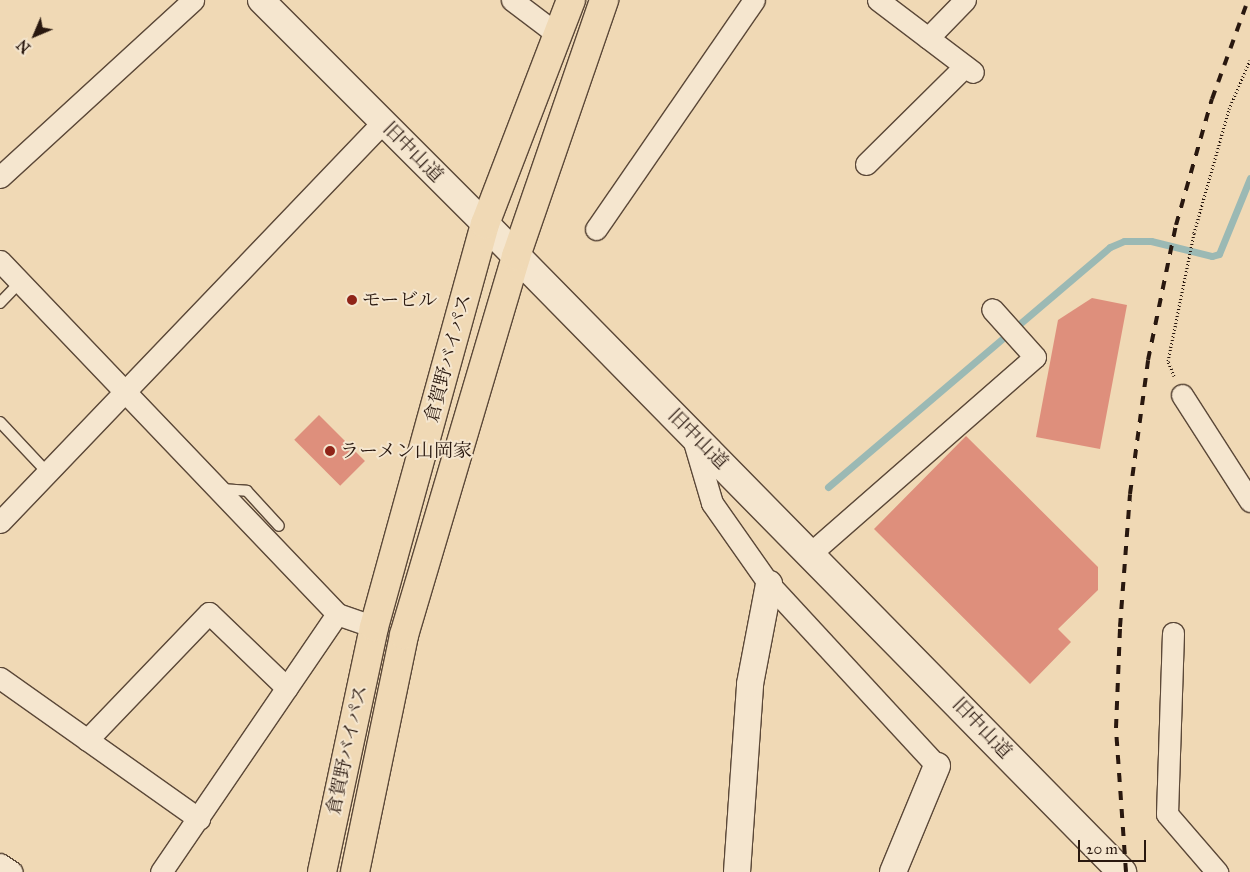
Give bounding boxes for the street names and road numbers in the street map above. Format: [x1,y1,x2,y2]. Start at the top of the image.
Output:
street label: 旧中山道 [378,117,448,187]
street label: 倉賀野バイパス [420,291,476,425]
street label: 旧中山道 [663,404,733,474]
street label: 倉賀野バイパス [322,683,372,817]
street label: 旧中山道 [947,693,1017,763]

